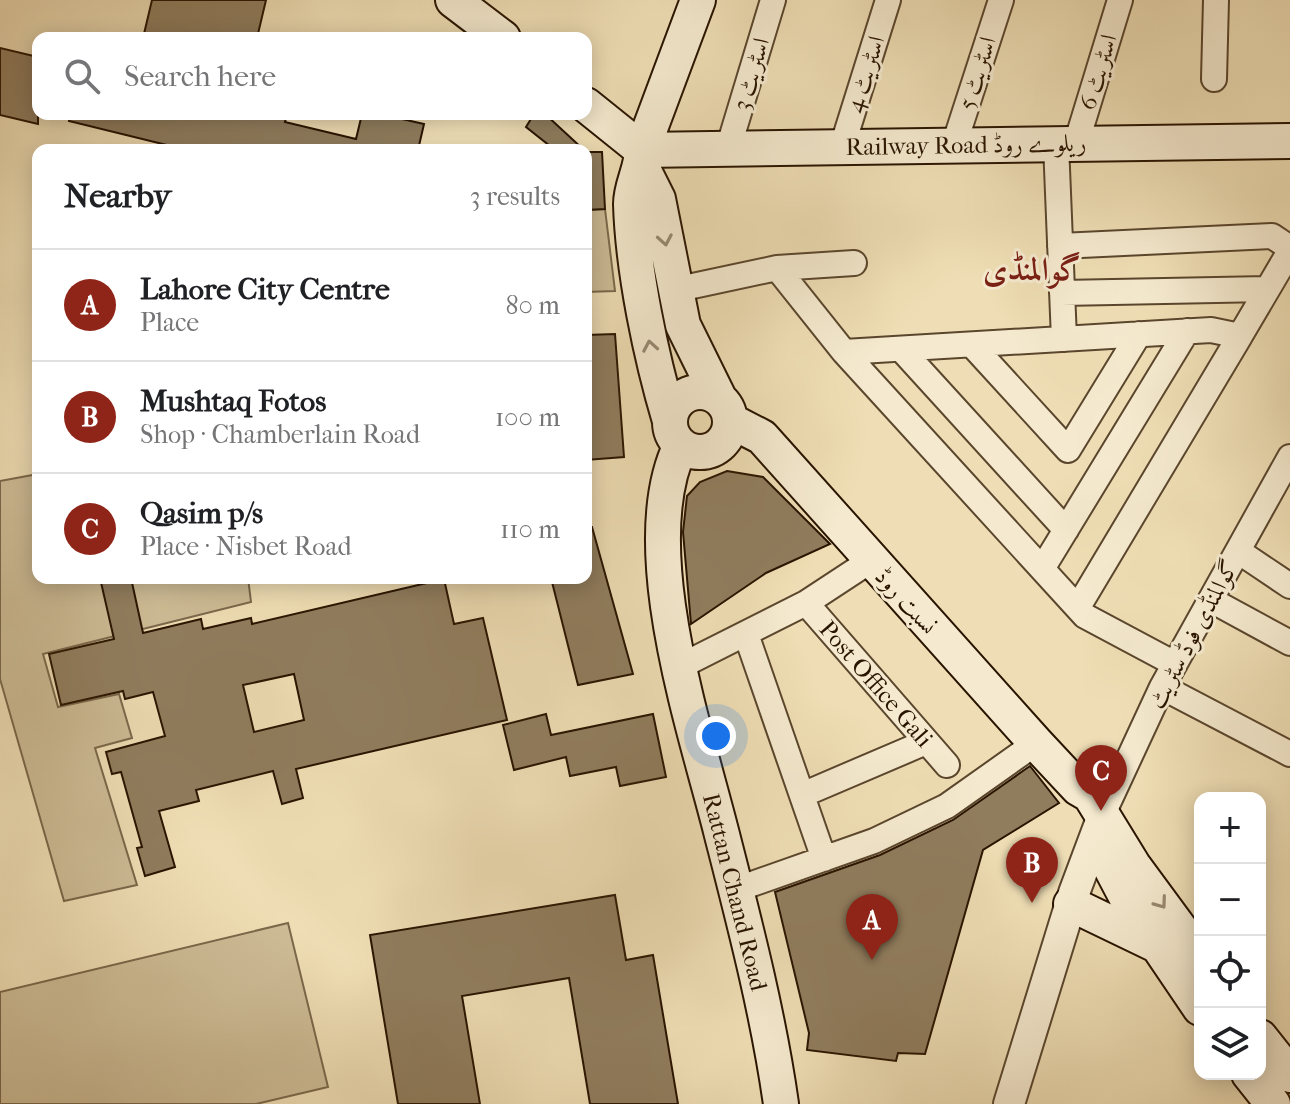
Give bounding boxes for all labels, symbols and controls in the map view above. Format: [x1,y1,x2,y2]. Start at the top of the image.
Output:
street label: اسٹریٹ 6 [1073,31,1124,114]
search box [32,32,592,120]
street label: اسٹریٹ 4 [839,32,891,116]
street label: اسٹریٹ 5 [952,33,1003,113]
street label: اسٹریٹ 3 [727,34,776,114]
icon: search [60,54,104,98]
text: Search here [124,59,276,94]
street label: Railway Road ریلوے روڈ [845,129,1087,162]
text: Nearby [64,176,171,216]
text: 3 results [470,181,560,212]
one-way arrow [656,234,673,247]
district label: گوالمنڈی [983,250,1081,289]
text: Lahore City Centre [140,272,390,307]
text: A [82,290,98,321]
text: 80 m [505,290,560,321]
text: Place [140,307,199,338]
one-way arrow [643,339,660,353]
text: Mushtaq Fotos [140,384,326,419]
text: B [82,402,98,433]
text: 100 m [495,402,560,433]
text: Shop · Chamberlain Road [140,419,420,450]
text: Qasim p/s [140,496,263,531]
text: C [81,514,99,545]
text: 110 m [500,514,560,545]
text: Place · Nisbet Road [140,531,352,562]
street label: گوالمنڈی فوڈ سٹریٹ [1142,555,1245,714]
street label: نسبت روڈ [869,562,943,640]
street label: Post Office Gali [814,615,938,753]
your location [696,716,736,756]
pin: C [1075,745,1127,811]
street label: Rattan Chand Road [697,790,773,994]
map controls [1194,792,1266,1080]
button: + [1194,792,1266,864]
pin: B [1006,837,1058,903]
button: − [1194,864,1266,936]
pin: A [846,894,898,960]
one-way arrow [1151,894,1166,909]
button: locate [1194,936,1266,1008]
button: layers [1194,1008,1266,1080]

